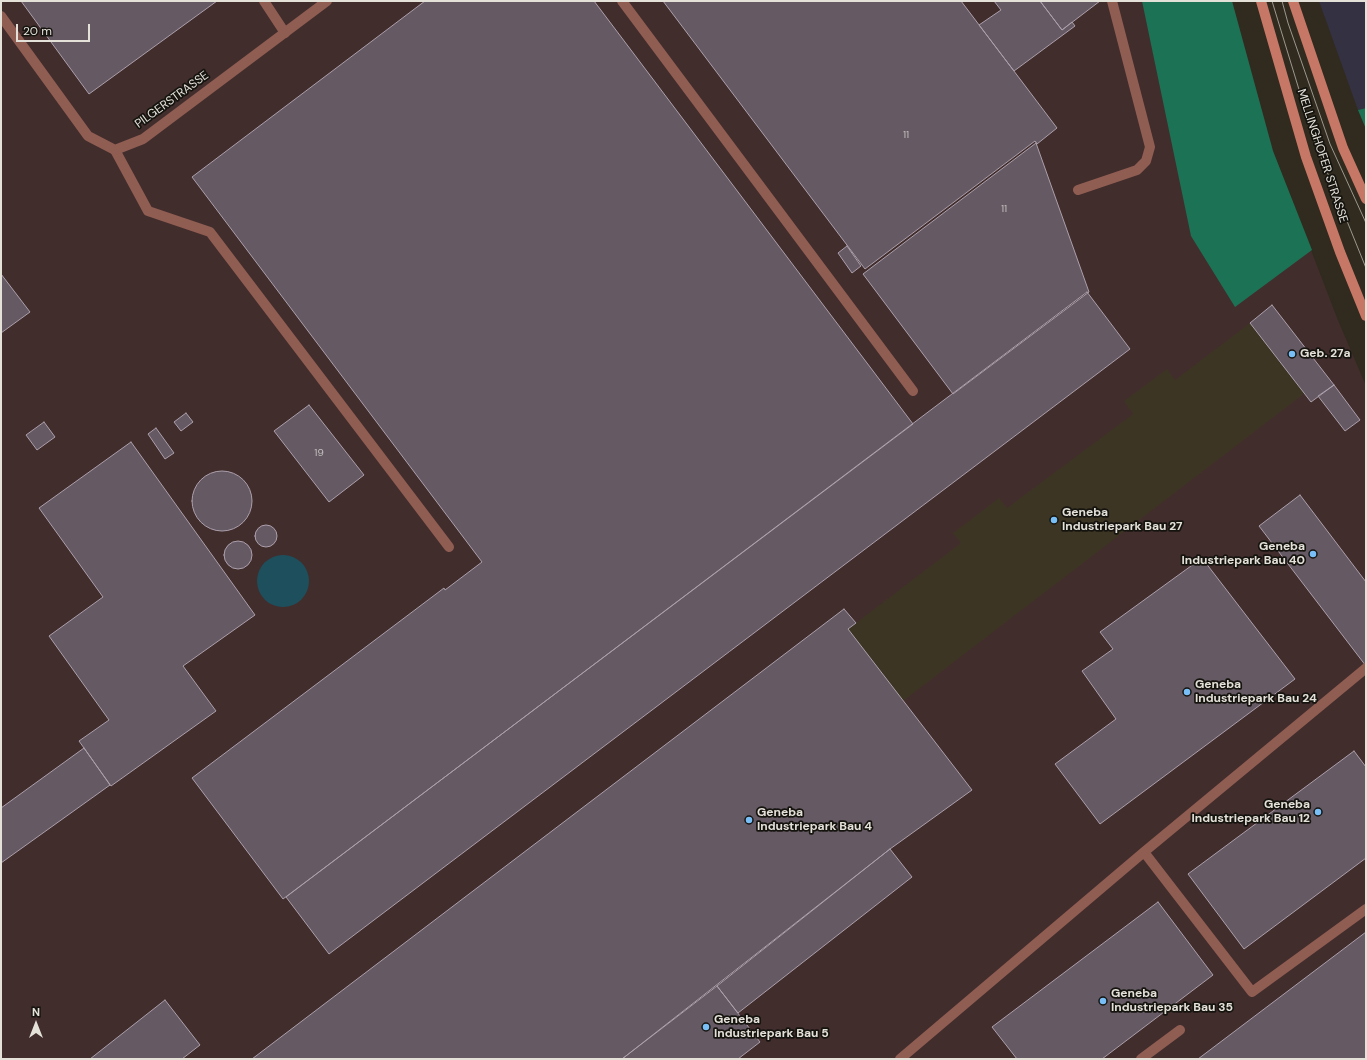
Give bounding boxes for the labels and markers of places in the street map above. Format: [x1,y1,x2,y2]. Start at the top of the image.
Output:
place label: Geb. 27a [1300,347,1350,361]
marker: Geb. 27a [1287,349,1297,359]
place label: Geneba Industriepark Bau 27 [1062,506,1182,534]
marker: Geneba Industriepark Bau 27 [1049,515,1059,525]
place label: Geneba Industriepark Bau 40 [1182,540,1305,568]
marker: Geneba Industriepark Bau 40 [1308,549,1318,559]
place label: Geneba Industriepark Bau 24 [1195,678,1317,706]
marker: Geneba Industriepark Bau 24 [1182,687,1192,697]
place label: Geneba Industriepark Bau 12 [1192,798,1310,826]
place label: Geneba Industriepark Bau 4 [757,806,872,834]
marker: Geneba Industriepark Bau 12 [1313,807,1323,817]
marker: Geneba Industriepark Bau 4 [744,815,754,825]
place label: Geneba Industriepark Bau 35 [1111,987,1233,1015]
marker: Geneba Industriepark Bau 35 [1098,996,1108,1006]
place label: Geneba Industriepark Bau 5 [714,1013,829,1041]
marker: Geneba Industriepark Bau 5 [701,1022,711,1032]

